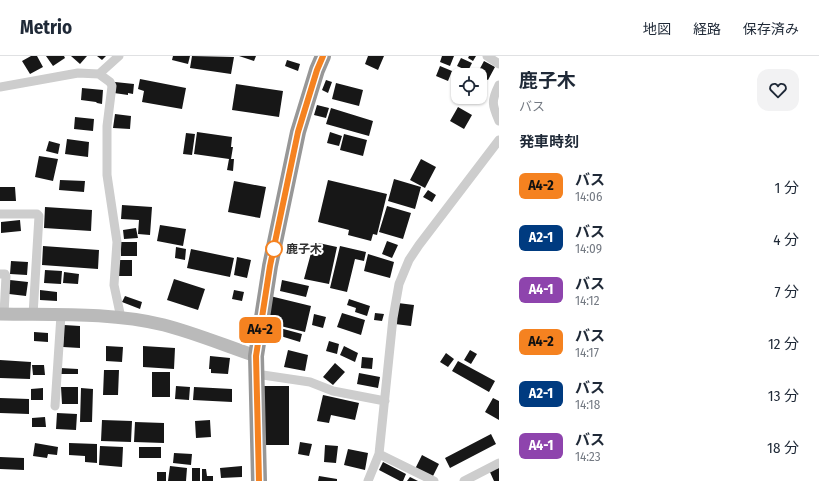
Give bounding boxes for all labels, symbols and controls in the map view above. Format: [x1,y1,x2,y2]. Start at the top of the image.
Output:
text: Metrio [20,16,72,39]
text: 地図 [643,21,671,38]
text: 経路 [693,21,721,38]
text: 保存済み [743,21,799,38]
map controls [451,68,487,104]
button: locate [451,68,487,104]
text: 鹿子木 [519,69,576,92]
button: heart [757,69,799,111]
text: バス [519,99,545,114]
text: 発車時刻 [519,133,579,151]
text: バス [575,171,605,189]
text: A4-2 [528,177,554,194]
text: 1 分 [775,179,799,197]
text: 14:06 [575,189,602,204]
text: バス [575,223,605,241]
text: A2-1 [529,229,553,246]
text: 4 分 [773,231,799,249]
marker: 鹿子木 [265,240,283,258]
text: 14:09 [575,241,602,256]
place label: 鹿子木 [286,242,322,256]
text: バス [575,275,605,293]
text: A4-1 [529,281,553,298]
text: 7 分 [774,283,799,301]
text: 14:12 [575,293,599,308]
line badge: A4-2 [232,317,288,343]
text: A4-2 [247,321,273,338]
text: バス [575,327,605,345]
text: A4-2 [528,333,554,350]
text: 12 分 [768,335,799,353]
text: 14:17 [575,345,599,360]
text: バス [575,379,605,397]
text: A2-1 [529,385,553,402]
text: 13 分 [768,387,799,405]
text: 14:18 [575,397,600,412]
text: バス [575,431,605,449]
text: A4-1 [529,437,553,454]
text: 18 分 [767,439,799,457]
text: 14:23 [575,449,601,464]

